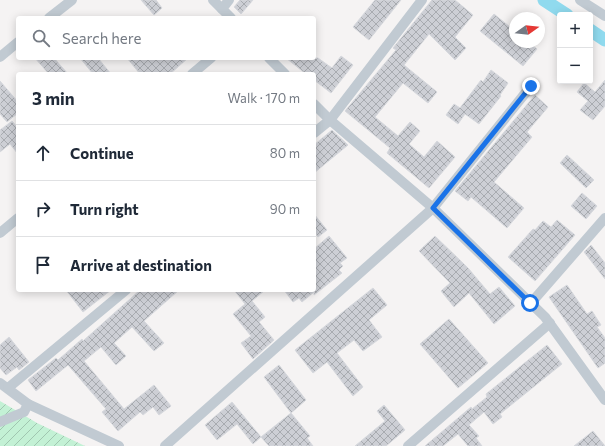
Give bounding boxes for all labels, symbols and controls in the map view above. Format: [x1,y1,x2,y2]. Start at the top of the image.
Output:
north arrow [509,12,545,48]
map controls [557,12,593,84]
button: + [557,12,593,48]
search box [16,16,316,60]
icon: search [30,27,52,49]
text: Search here [62,29,141,47]
button: − [557,48,593,84]
route end [522,77,540,95]
text: 3 min [32,88,75,109]
text: Walk · 170 m [228,90,300,106]
icon: ahead [32,142,54,164]
text: Continue [70,144,134,162]
text: 80 m [270,145,300,161]
icon: right [32,198,54,220]
text: Turn right [70,200,139,218]
text: 90 m [270,201,300,217]
icon: arrive [32,254,54,276]
text: Arrive at destination [70,256,212,274]
route start [521,294,539,312]

